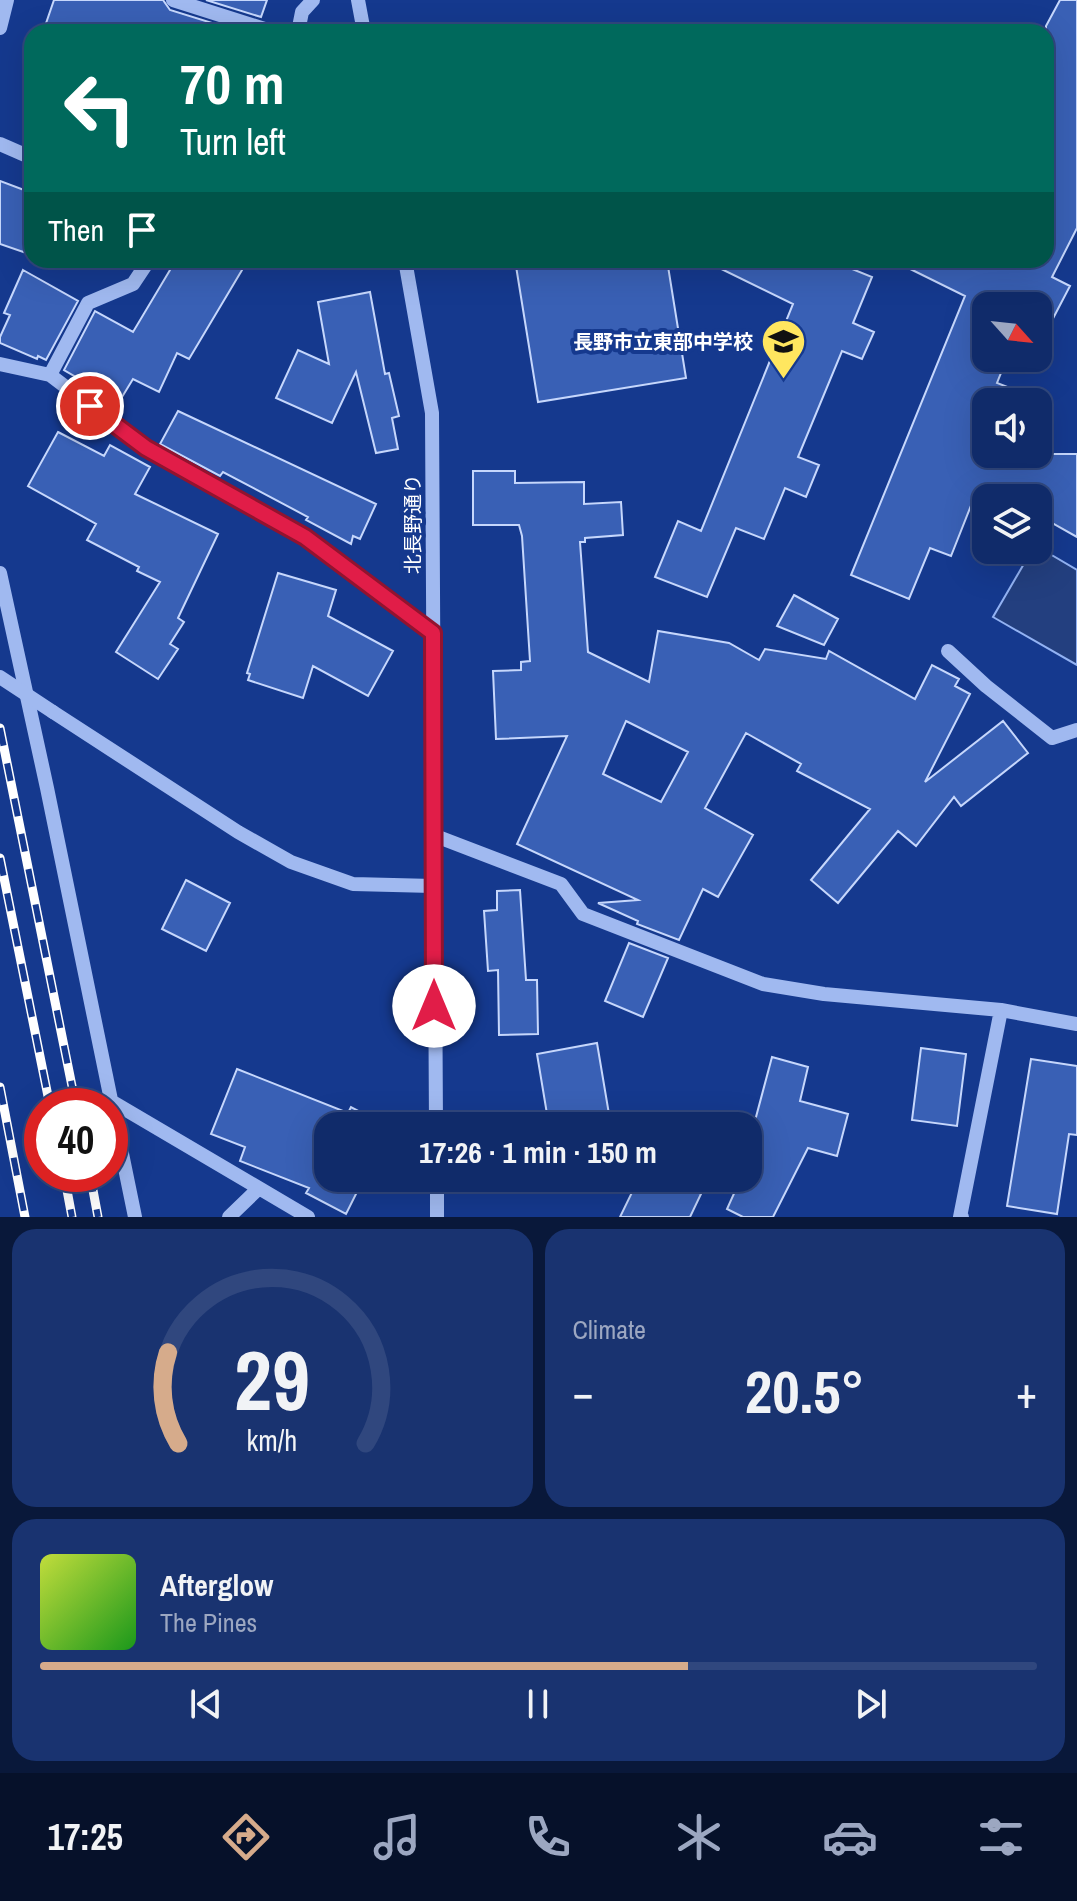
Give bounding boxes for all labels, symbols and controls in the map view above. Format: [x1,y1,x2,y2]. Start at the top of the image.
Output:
text: 70 m [180,46,285,121]
icon: left [48,56,152,160]
text: Turn left [180,118,286,166]
icon: arrive [120,208,164,252]
text: Then [48,210,104,250]
north arrow [972,292,1052,372]
map controls [972,292,1052,564]
school or university icon: 長野市立東部中学校 [760,317,808,380]
place label: 長野市立東部中学校 [573,328,753,355]
pin [56,372,124,440]
icon: arrive [68,384,112,428]
button: sound [972,388,1052,468]
street label: 北長野通り [399,474,426,574]
button: layers [972,484,1052,564]
position arrow [392,964,476,1048]
speed limit sign: 40 [24,1088,128,1192]
text: 17:26 · 1 min · 150 m [419,1132,657,1172]
text: Climate [573,1312,646,1347]
text: 29 [234,1324,310,1436]
text: 20.5° [745,1351,865,1432]
text: − [573,1362,594,1422]
text: + [1016,1362,1037,1422]
text: km/h [247,1421,298,1460]
text: Afterglow [160,1565,273,1605]
text: The Pines [160,1605,257,1640]
icon: previous [184,1682,228,1726]
icon: pause [516,1682,560,1726]
icon: next [849,1682,893,1726]
icon: directions [218,1809,274,1865]
icon: music [369,1809,425,1865]
icon: phone [520,1809,576,1865]
icon: climate [671,1809,727,1865]
icon: car [822,1809,878,1865]
icon: filters [973,1809,1029,1865]
text: 17:25 [48,1813,123,1861]

